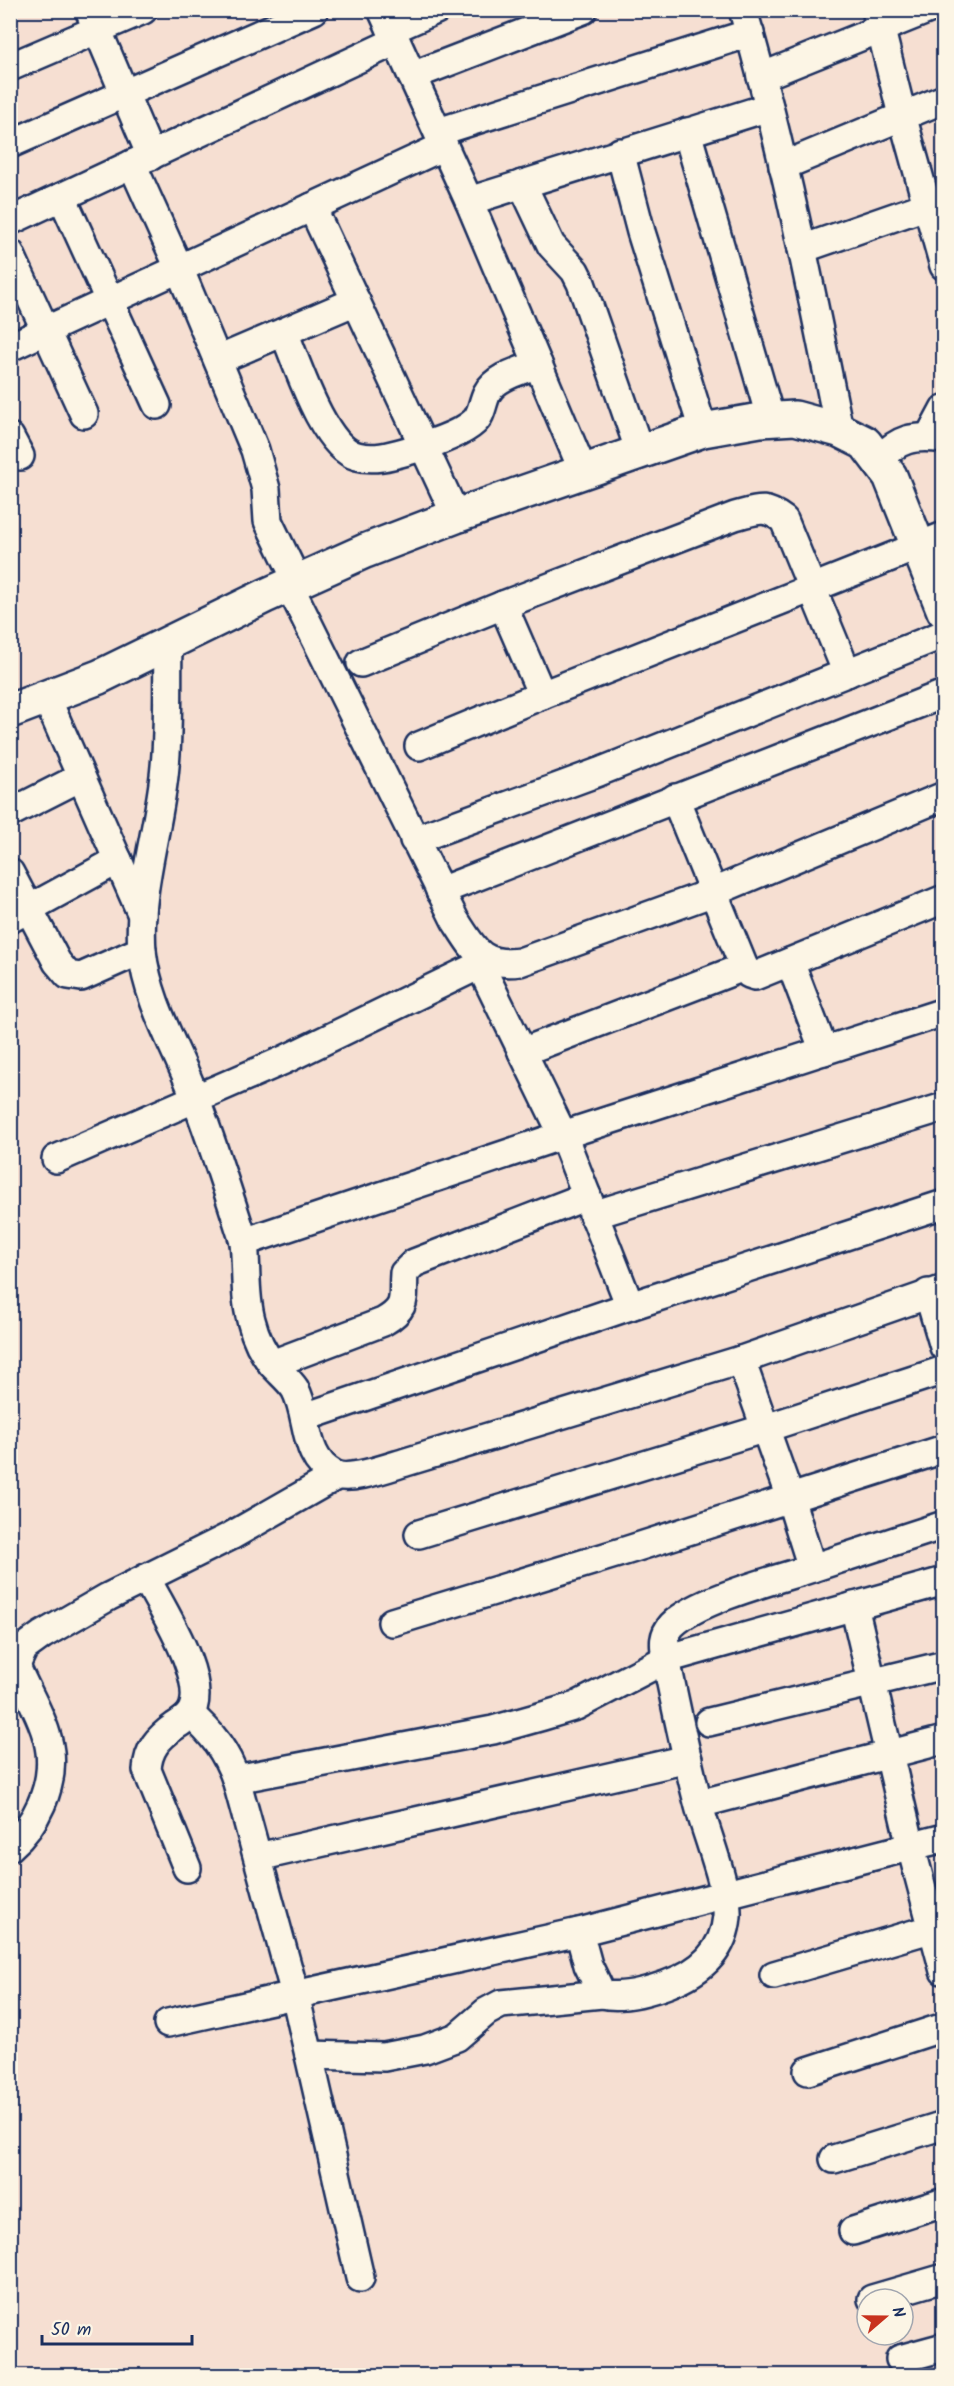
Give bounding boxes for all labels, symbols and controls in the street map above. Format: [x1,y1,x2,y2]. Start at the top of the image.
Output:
north arrow [855,2287,915,2347]
text: N [884,2303,911,2321]
scale bar [42,2308,192,2346]
text: 50 m [51,2316,91,2345]

